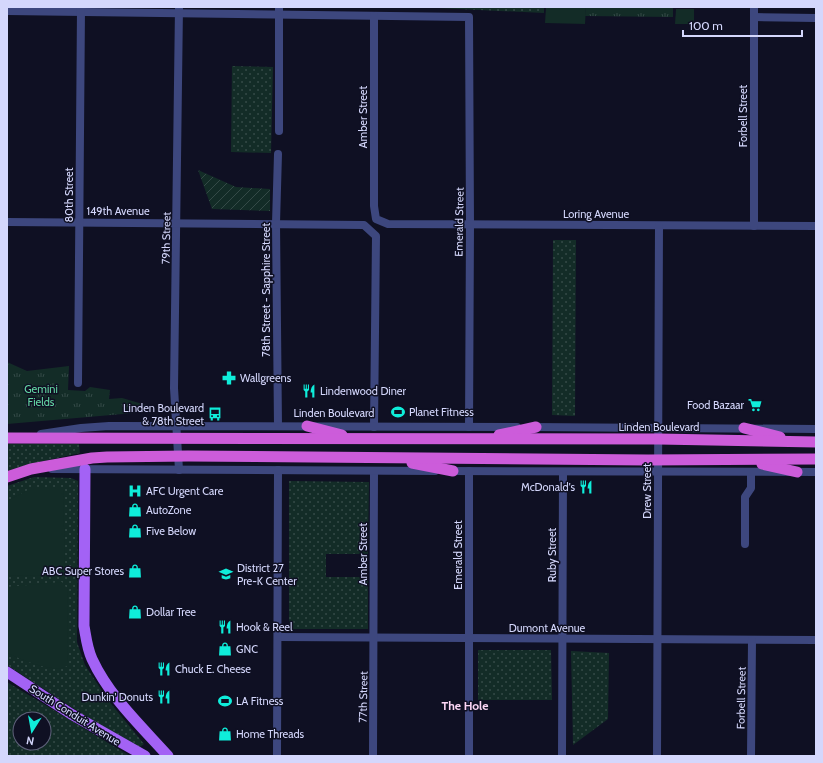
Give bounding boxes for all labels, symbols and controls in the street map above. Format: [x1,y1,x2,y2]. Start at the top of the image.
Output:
scale bar [683,12,802,38]
text: 100 m [689,18,723,33]
street label: Forbell Street [736,84,750,147]
street label: Amber Street [356,86,370,148]
street label: 80th Street [62,167,76,222]
street label: Emerald Street [451,187,467,257]
street label: 149th Avenue [86,204,150,218]
street label: Loring Avenue [563,207,629,221]
street label: 79th Street [159,211,173,264]
street label: 78th Street - Sapphire Street [259,223,273,357]
pharmacy icon: Wallgreens [221,370,237,386]
place label: Wallgreens [240,371,292,385]
park label: Gemini Fields [24,382,58,409]
restaurant icon: Lindenwood Diner [301,383,317,399]
place label: Lindenwood Diner [320,384,406,398]
supermarket icon: Food Bazaar [747,397,763,413]
place label: Food Bazaar [687,398,745,412]
place label: Linden Boulevard & 78th Street [123,401,204,428]
sports icon: Planet Fitness [390,404,406,420]
place label: Planet Fitness [409,405,474,419]
bus stop icon: Linden Boulevard & 78th Street [207,406,223,422]
street label: Linden Boulevard [294,406,374,420]
street label: Linden Boulevard [619,420,699,434]
street label: Drew Street [640,463,654,519]
restaurant icon: McDonald's [578,479,594,495]
place label: McDonald's [521,480,575,494]
hospital icon: AFC Urgent Care [127,483,143,499]
place label: AFC Urgent Care [146,484,224,498]
shop icon: AutoZone [127,502,143,518]
place label: AutoZone [146,503,192,517]
street label: Emerald Street [451,520,465,590]
shop icon: Five Below [127,523,143,539]
street label: Amber Street [356,523,370,585]
place label: Five Below [146,524,196,538]
street label: Ruby Street [545,527,559,582]
place label: District 27 Pre-K Center [237,561,297,588]
shop icon: ABC Super Stores [127,563,143,579]
place label: ABC Super Stores [42,564,124,578]
school or university icon: District 27 Pre-K Center [218,566,234,582]
shop icon: Dollar Tree [127,604,143,620]
place label: Dollar Tree [146,605,196,619]
restaurant icon: Hook & Reel [217,619,233,635]
place label: Hook & Reel [236,620,293,634]
street label: Dumont Avenue [509,621,586,635]
shop icon: GNC [217,641,233,657]
place label: GNC [236,642,258,656]
restaurant icon: Chuck E. Cheese [156,661,172,677]
place label: Chuck E. Cheese [175,662,251,676]
street label: Forbell Street [733,666,749,729]
street label: 77th Street [356,671,370,723]
street label: South Conduit Avenue [27,681,123,749]
restaurant icon: Dunkin' Donuts [156,689,172,705]
place label: Dunkin' Donuts [81,690,153,704]
sports icon: LA Fitness [217,693,233,709]
place label: LA Fitness [236,694,284,708]
district label: The Hole [442,698,488,713]
north arrow [12,711,52,751]
shop icon: Home Threads [217,726,233,742]
place label: Home Threads [236,727,305,741]
text: N [25,733,35,748]

